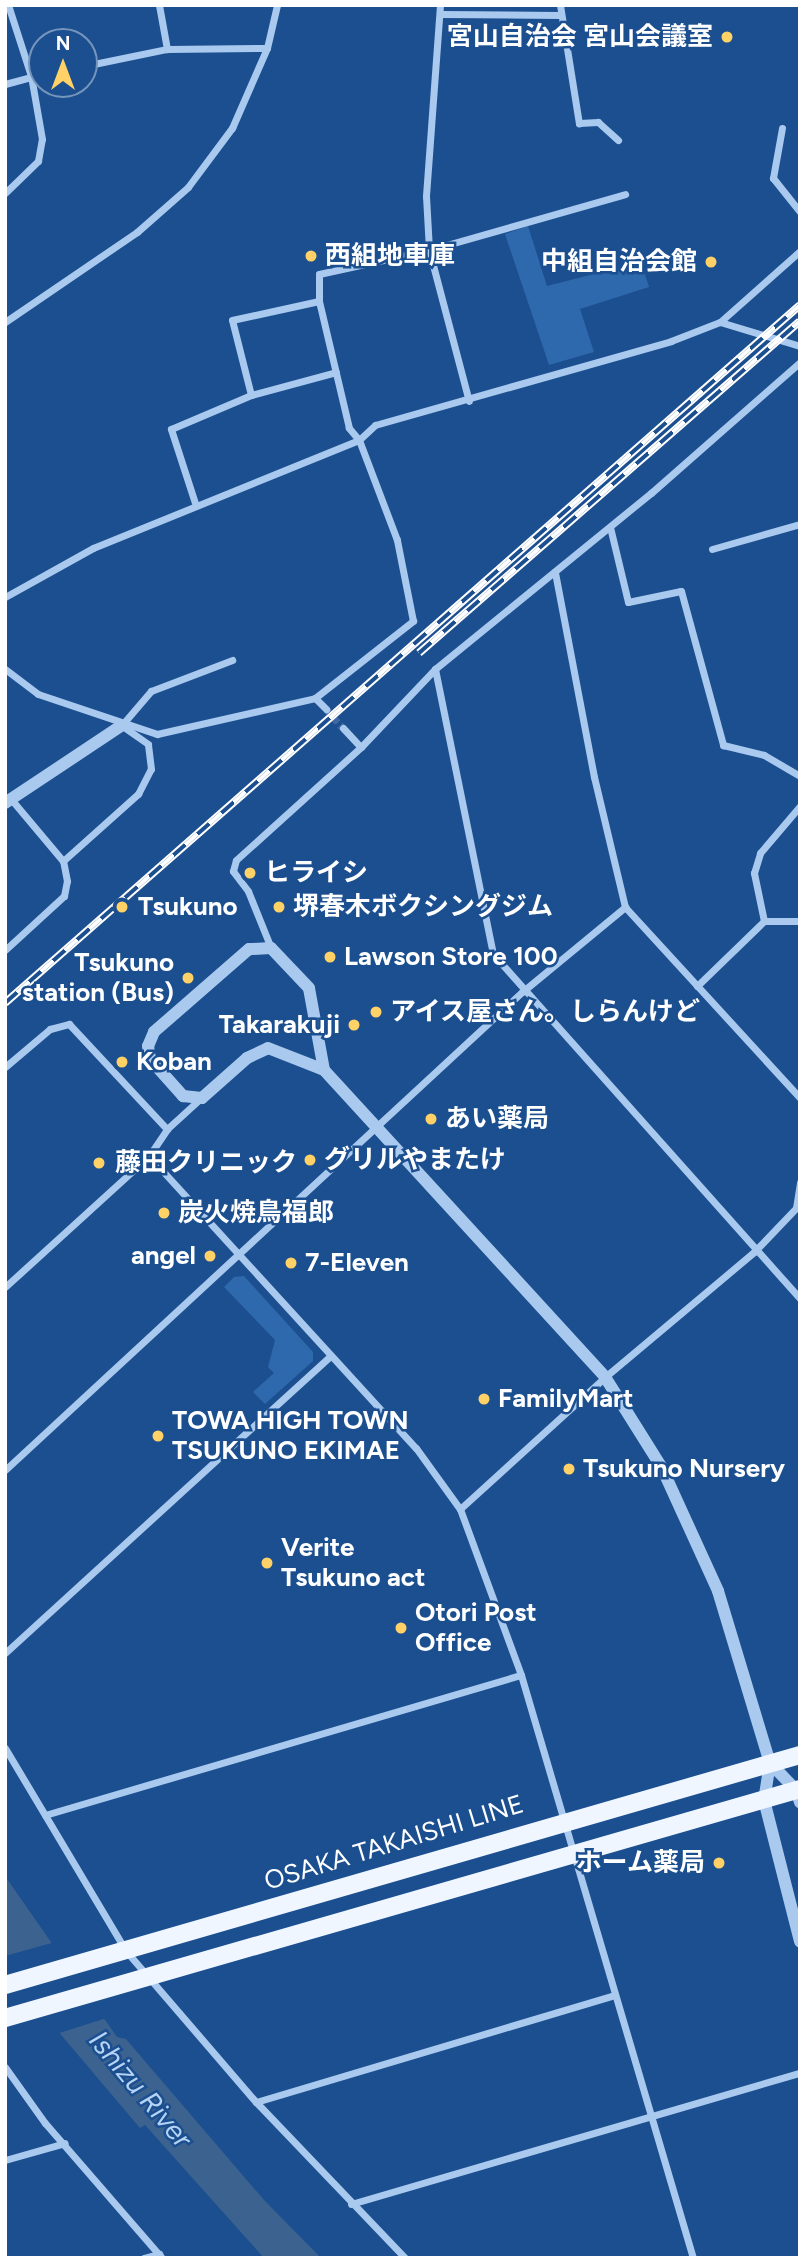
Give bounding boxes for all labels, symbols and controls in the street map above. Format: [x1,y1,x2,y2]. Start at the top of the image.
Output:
place label: 宮山自治会 宮山会議室 [447,21,713,53]
north arrow [28,28,98,98]
marker: 宮山自治会 宮山会議室 [719,29,735,45]
text: N [56,32,70,55]
place label: 西組地車庫 [325,240,455,272]
place label: 中組自治会館 [541,246,697,278]
marker: 西組地車庫 [303,248,319,264]
marker: 中組自治会館 [703,254,719,270]
place label: ヒライシ [264,857,368,889]
marker: ヒライシ [242,865,258,881]
place label: Tsukuno [138,891,238,923]
place label: 堺春木ボクシングジム [293,891,553,923]
marker: Tsukuno [112,897,132,917]
marker: 堺春木ボクシングジム [271,899,287,915]
place label: Lawson Store 100 [344,941,558,973]
place label: Tsukuno station (Bus) [22,947,174,1009]
marker: Lawson Store 100 [322,949,338,965]
marker: Tsukuno station (Bus) [180,970,196,986]
place label: アイス屋さん。しらんけど [390,996,702,1028]
marker: アイス屋さん。しらんけど [368,1004,384,1020]
place label: Takarakuji [219,1009,340,1041]
marker: Takarakuji [346,1017,362,1033]
place label: Koban [136,1046,212,1078]
marker: Koban [114,1054,130,1070]
place label: あい薬局 [445,1103,549,1135]
marker: あい薬局 [423,1111,439,1127]
place label: グリルやまたけ [324,1144,506,1176]
place label: 藤田クリニック [115,1147,297,1179]
marker: グリルやまたけ [302,1152,318,1168]
marker: 藤田クリニック [89,1153,109,1173]
place label: 炭火焼鳥福郎 [178,1197,334,1229]
marker: 炭火焼鳥福郎 [156,1205,172,1221]
place label: angel [131,1240,196,1272]
place label: 7-Eleven [305,1247,409,1279]
marker: angel [202,1248,218,1264]
marker: 7-Eleven [283,1255,299,1271]
place label: FamilyMart [498,1383,633,1415]
marker: FamilyMart [476,1391,492,1407]
place label: TOWA HIGH TOWN TSUKUNO EKIMAE [172,1405,409,1466]
marker: TOWA HIGH TOWN TSUKUNO EKIMAE [150,1428,166,1444]
place label: Tsukuno Nursery [583,1453,785,1485]
marker: Tsukuno Nursery [561,1461,577,1477]
place label: Verite Tsukuno act [281,1532,425,1594]
marker: Verite Tsukuno act [259,1555,275,1571]
place label: Otori Post Office [415,1597,537,1658]
marker: Otori Post Office [393,1620,409,1636]
street label: OSAKA TAKAISHI LINE [261,1789,527,1897]
place label: ホーム薬局 [575,1847,705,1879]
marker: ホーム薬局 [711,1855,727,1871]
water label: Ishizu River [82,2024,200,2154]

